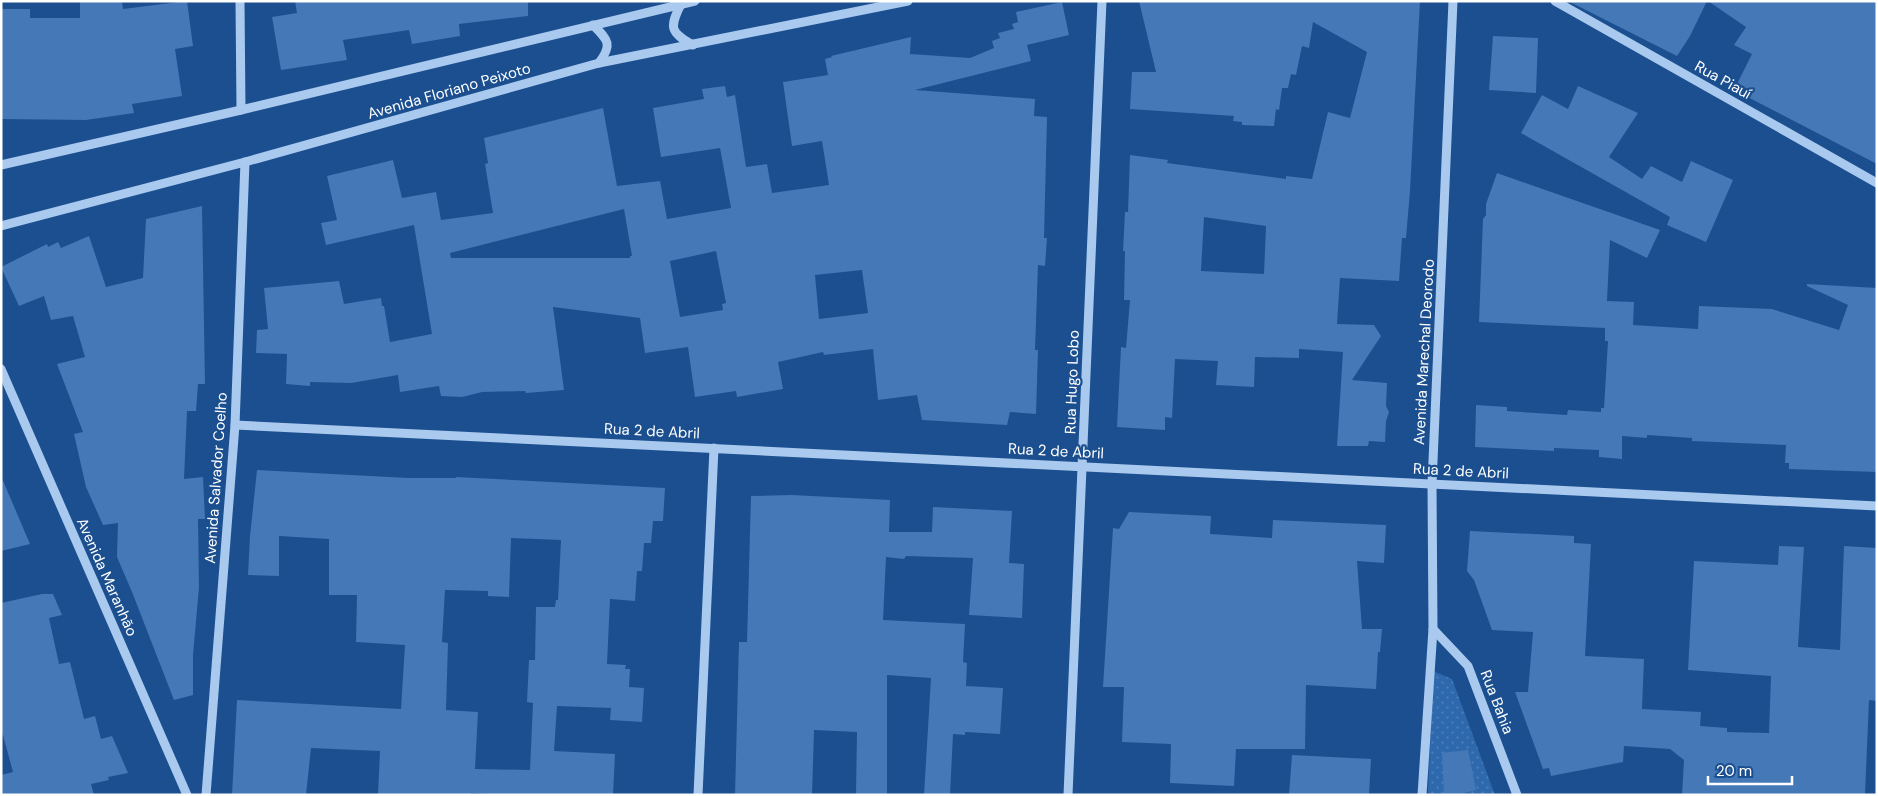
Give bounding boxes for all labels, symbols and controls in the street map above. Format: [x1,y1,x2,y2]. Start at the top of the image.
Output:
street label: Rua Piauí [1691,56,1756,104]
street label: Avenida Floriano Peixoto [365,58,533,124]
street label: Avenida Marechal Deorodo [1409,258,1439,446]
street label: Rua Hugo Lobo [1060,329,1084,434]
street label: Avenida Salvador Coelho [200,392,232,564]
street label: Rua 2 de Abril [604,419,700,443]
street label: Rua 2 de Abril [1008,439,1104,463]
street label: Rua 2 de Abril [1413,459,1509,483]
street label: Avenida Maranhão [72,515,142,640]
street label: Rua Bahia [1476,667,1518,737]
scale bar [1708,754,1792,786]
text: 20 m [1716,761,1752,781]

